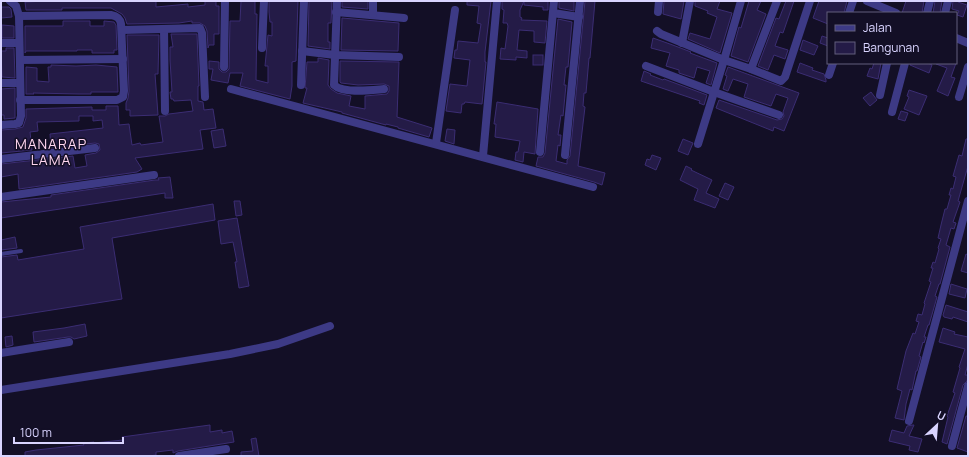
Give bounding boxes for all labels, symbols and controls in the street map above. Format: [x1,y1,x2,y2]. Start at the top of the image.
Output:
legend [827,12,957,64]
text: Jalan [863,19,892,36]
text: Bangunan [863,39,919,56]
district label: MANARAP LAMA [15,134,87,169]
north arrow [917,405,957,445]
text: U [935,407,949,424]
scale bar [14,419,123,445]
text: 100 m [20,424,52,441]

